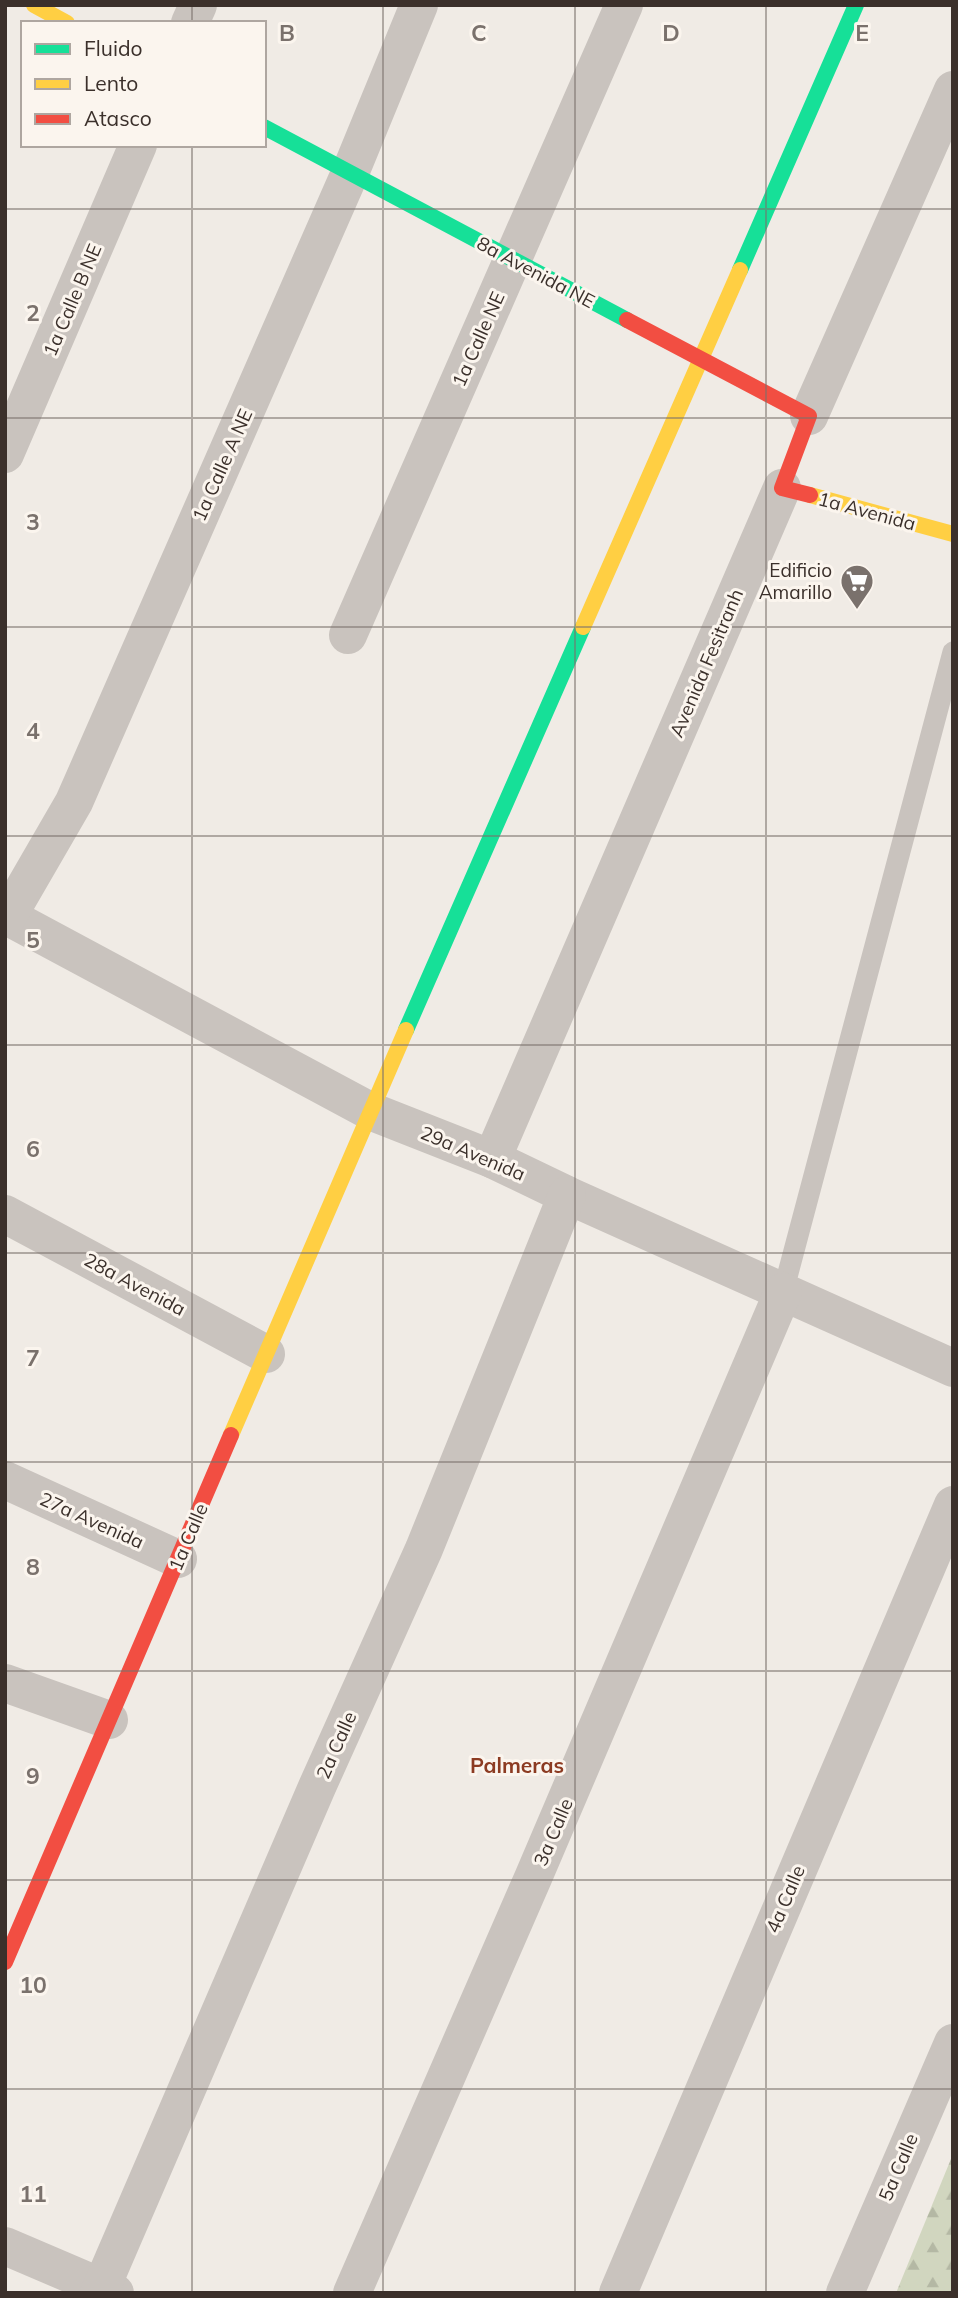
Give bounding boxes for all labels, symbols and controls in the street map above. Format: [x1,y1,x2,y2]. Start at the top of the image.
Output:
text: B [279,18,295,47]
text: C [471,18,487,47]
text: D [662,18,680,47]
text: E [855,18,869,47]
legend [21,21,266,147]
text: Fluido [84,35,143,61]
text: Lento [84,70,138,96]
text: Atasco [84,105,152,131]
street label: 8a Avenida NE [473,231,599,313]
street label: 1a Calle B NE [38,240,106,360]
street label: 1a Calle NE [446,288,510,390]
text: 2 [26,298,40,327]
street label: 1a Calle A NE [187,405,257,525]
street label: 1a Avenida [816,486,918,536]
text: 3 [26,507,40,536]
place label: Edificio Amarillo [759,558,832,604]
supermarket icon: Edificio Amarillo [838,562,876,611]
street label: Avenida Fesitranh [664,585,748,741]
text: 4 [26,716,40,745]
text: 5 [26,925,40,954]
street label: 29a Avenida [417,1120,529,1186]
text: 6 [26,1134,40,1163]
street label: 28a Avenida [80,1247,190,1321]
text: 7 [26,1343,40,1372]
street label: 27a Avenida [36,1486,148,1554]
street label: 1a Calle [163,1500,213,1574]
text: 8 [26,1552,40,1581]
street label: 2a Calle [311,1708,361,1782]
district label: Palmeras [470,1752,564,1778]
text: 9 [26,1761,40,1790]
street label: 3a Calle [528,1795,578,1869]
street label: 4a Calle [760,1862,810,1936]
text: 10 [19,1970,47,1999]
street label: 5a Calle [873,2130,923,2204]
text: 11 [19,2179,47,2208]

